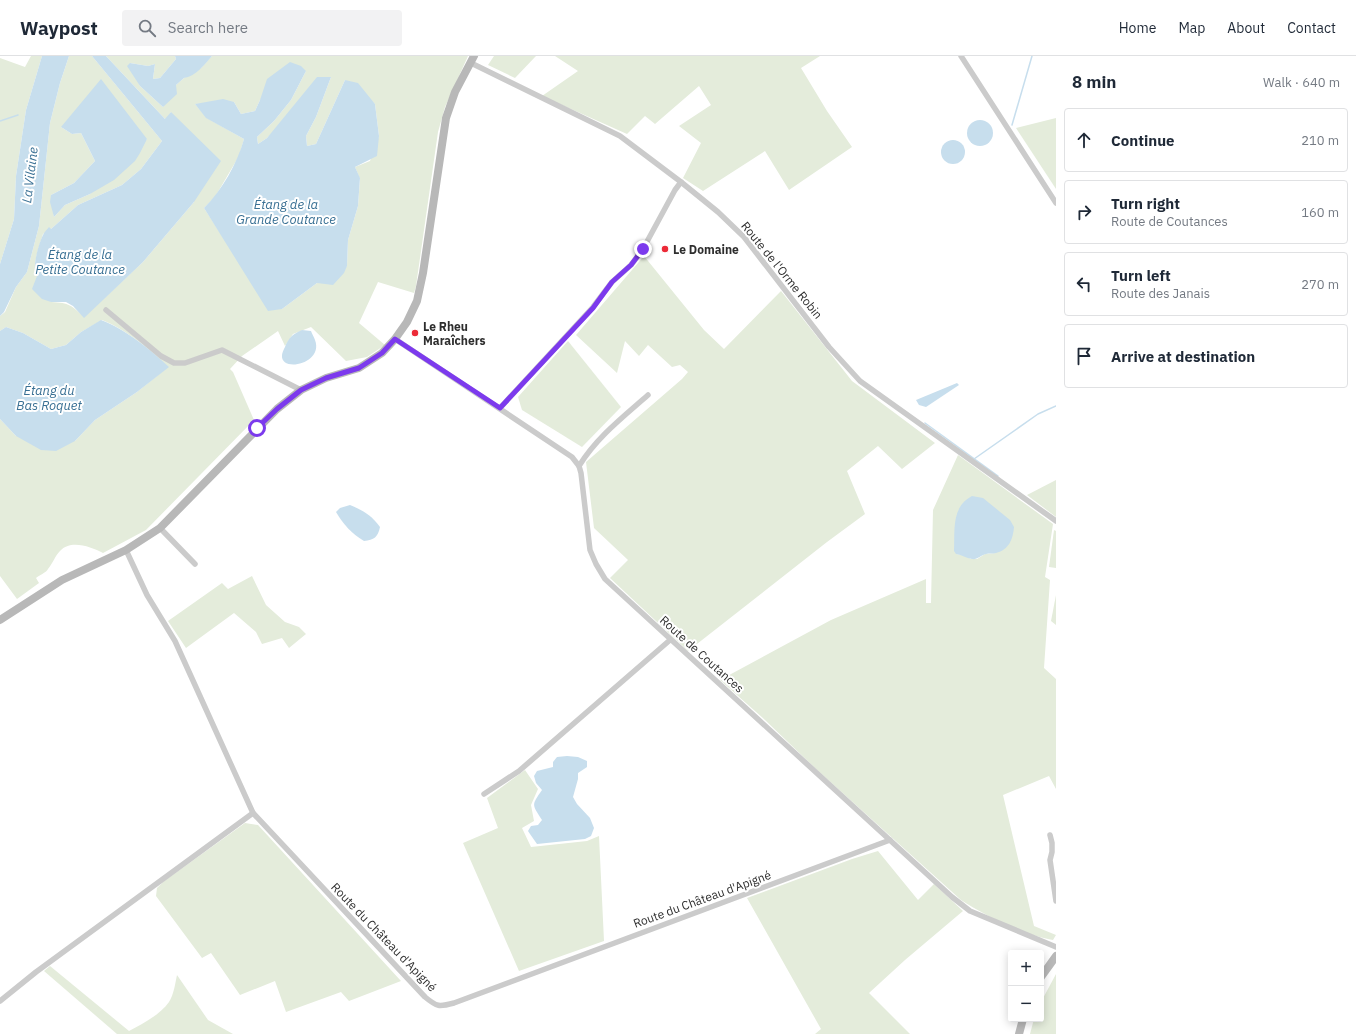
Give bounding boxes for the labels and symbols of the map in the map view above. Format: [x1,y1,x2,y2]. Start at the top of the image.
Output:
water label: La Vilaine [18,146,42,204]
water label: Étang de la Grande Coutance [236,196,336,228]
street label: Route de l'Orme Robin [738,218,826,322]
route end [634,240,652,258]
place label: Le Domaine [673,242,739,257]
marker: Le Domaine [660,244,670,254]
water label: Étang de la Petite Coutance [35,246,125,278]
place label: Le Rheu Maraîchers [423,319,486,348]
marker: Le Rheu Maraîchers [410,328,420,338]
water label: Étang du Bas Roquet [16,382,82,414]
route start [248,419,266,437]
street label: Route de Coutances [657,612,747,696]
street label: Route du Château d'Apigné [631,867,773,931]
street label: Route du Château d'Apigné [328,880,440,995]

